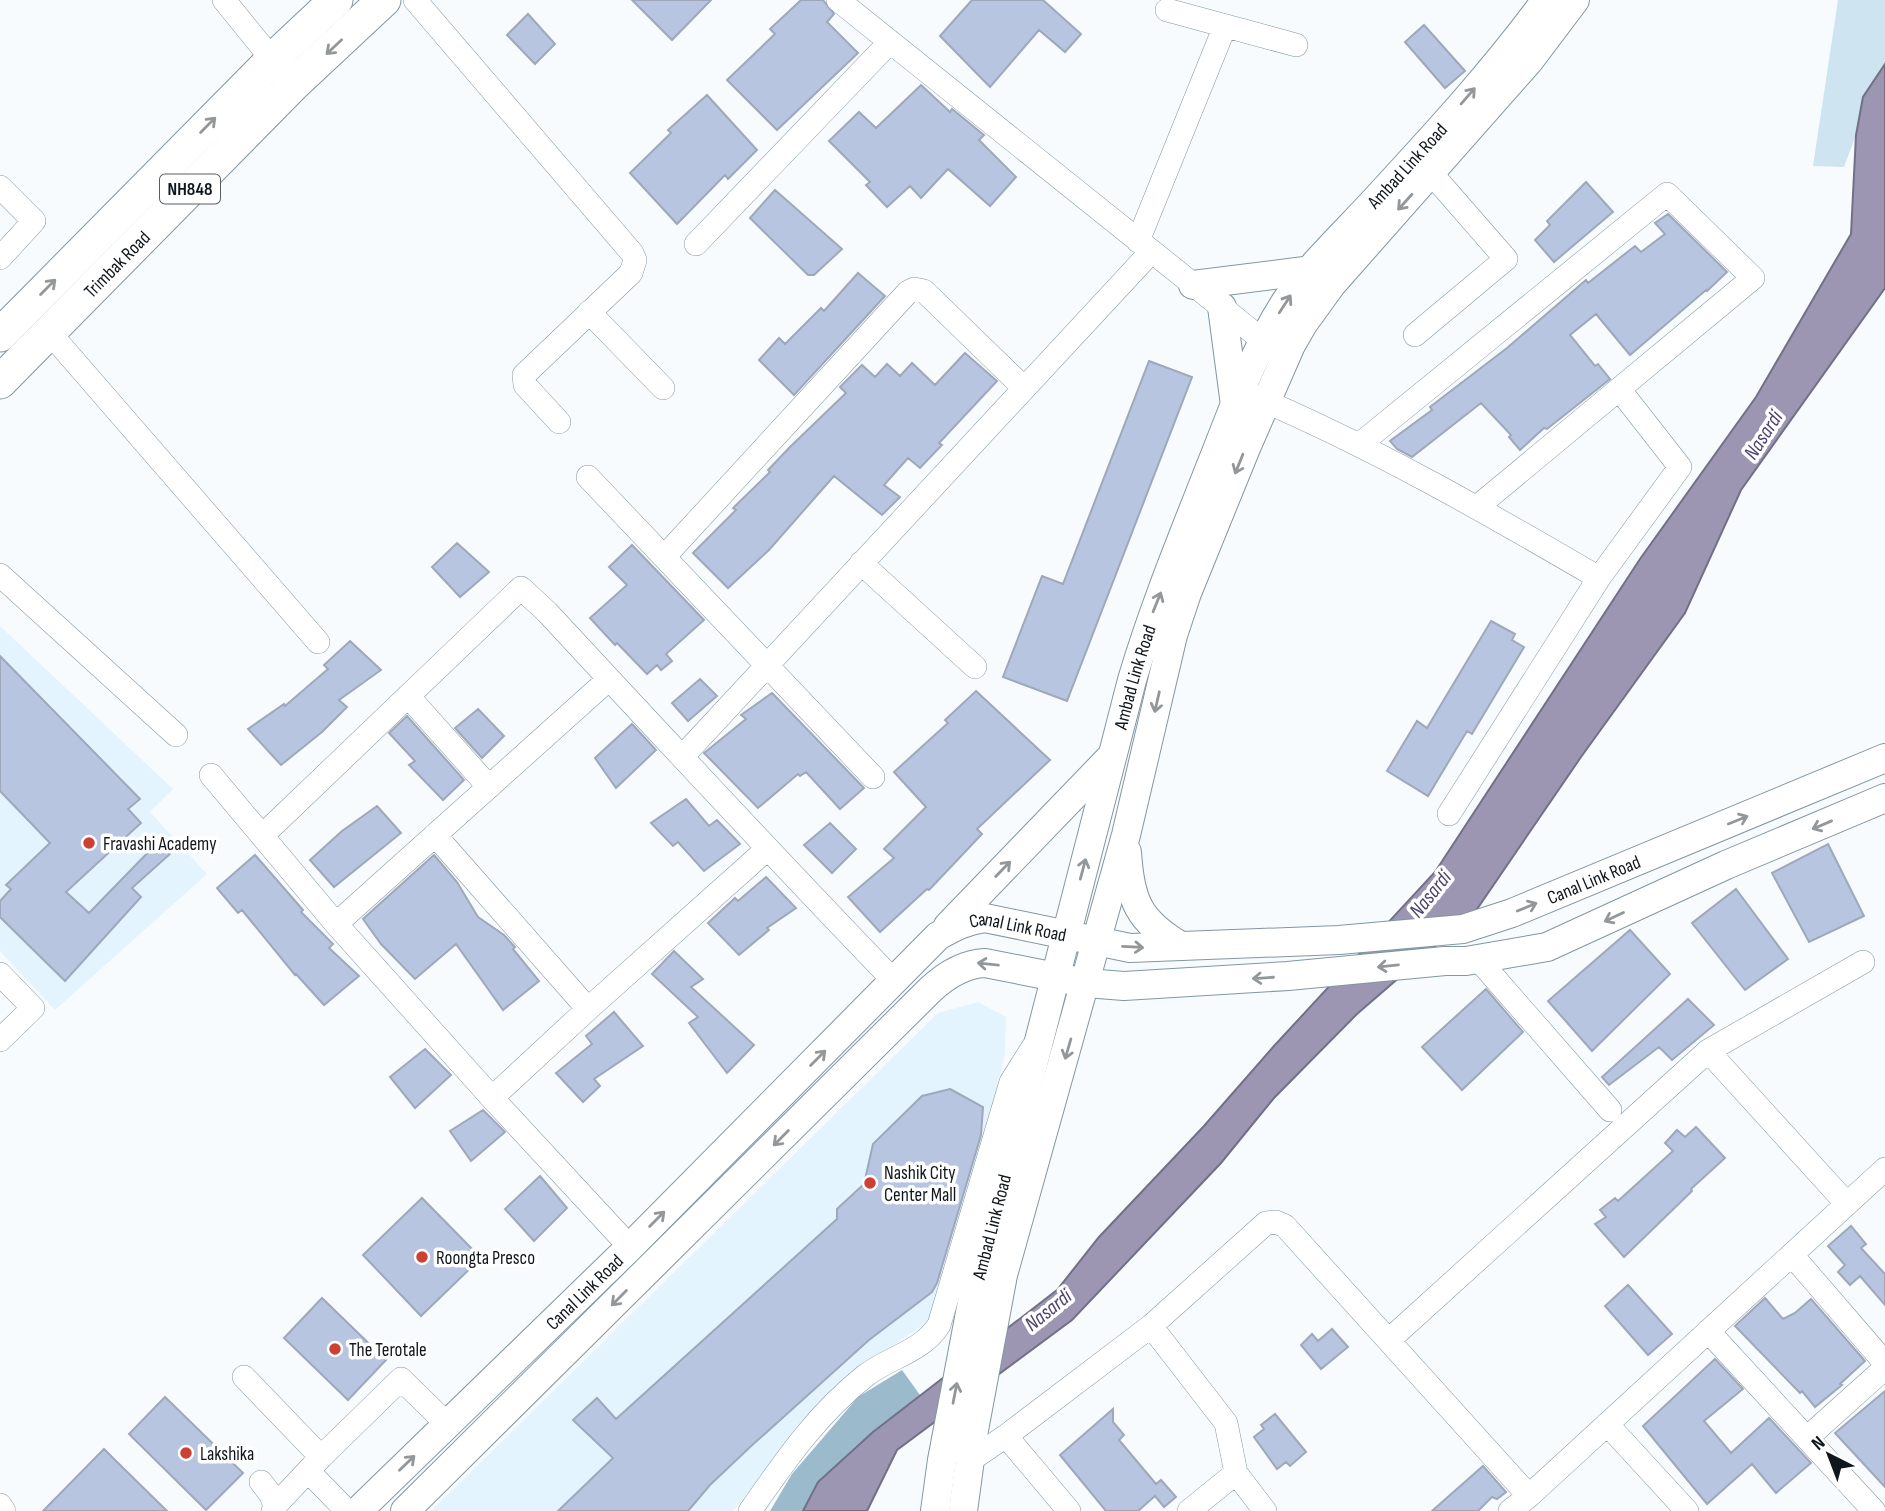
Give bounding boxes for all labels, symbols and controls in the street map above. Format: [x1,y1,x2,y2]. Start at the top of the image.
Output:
one-way arrow [326,38,343,55]
one-way arrow [1460,88,1476,106]
one-way arrow [199,117,216,134]
street label: Ambad Link Road [1362,119,1453,215]
road number: NH848 [160,174,220,204]
one-way arrow [1397,193,1413,211]
street label: Trimbak Road [80,227,156,303]
one-way arrow [39,278,56,295]
one-way arrow [1278,295,1293,314]
water label: Nasardi [1739,405,1789,464]
one-way arrow [1232,453,1245,475]
one-way arrow [1151,592,1164,614]
street label: Ambad Link Road [1110,622,1162,733]
one-way arrow [1150,690,1163,713]
one-way arrow [1726,813,1748,826]
one-way arrow [1812,819,1833,832]
place label: Fravashi Academy [103,833,217,856]
marker: Fravashi Academy [81,835,97,851]
street label: Canal Link Road [1544,851,1644,910]
one-way arrow [1077,858,1090,880]
one-way arrow [994,861,1011,878]
water label: Nasardi [1404,865,1457,923]
one-way arrow [1516,899,1538,912]
street label: Canal Link Road [967,908,1068,948]
one-way arrow [1604,911,1625,924]
one-way arrow [1121,940,1144,953]
one-way arrow [977,958,1000,971]
one-way arrow [1377,960,1400,973]
one-way arrow [1251,971,1274,984]
one-way arrow [1060,1038,1073,1060]
one-way arrow [810,1050,827,1067]
one-way arrow [772,1129,789,1146]
place label: Nashik City Center Mall [884,1162,956,1207]
street label: Ambad Link Road [968,1172,1017,1283]
marker: Nashik City Center Mall [862,1175,878,1191]
one-way arrow [649,1211,666,1228]
place label: Roongta Presco [436,1247,535,1270]
marker: Roongta Presco [414,1249,430,1265]
street label: Canal Link Road [542,1250,629,1335]
water label: Nasardi [1020,1283,1078,1337]
one-way arrow [611,1289,628,1306]
place label: The Terotale [349,1339,427,1362]
marker: The Terotale [327,1341,343,1357]
one-way arrow [949,1382,962,1405]
north arrow [1794,1420,1864,1490]
text: N [1807,1432,1830,1455]
place label: Lakshika [200,1443,254,1466]
marker: Lakshika [178,1445,194,1461]
one-way arrow [398,1455,415,1472]

